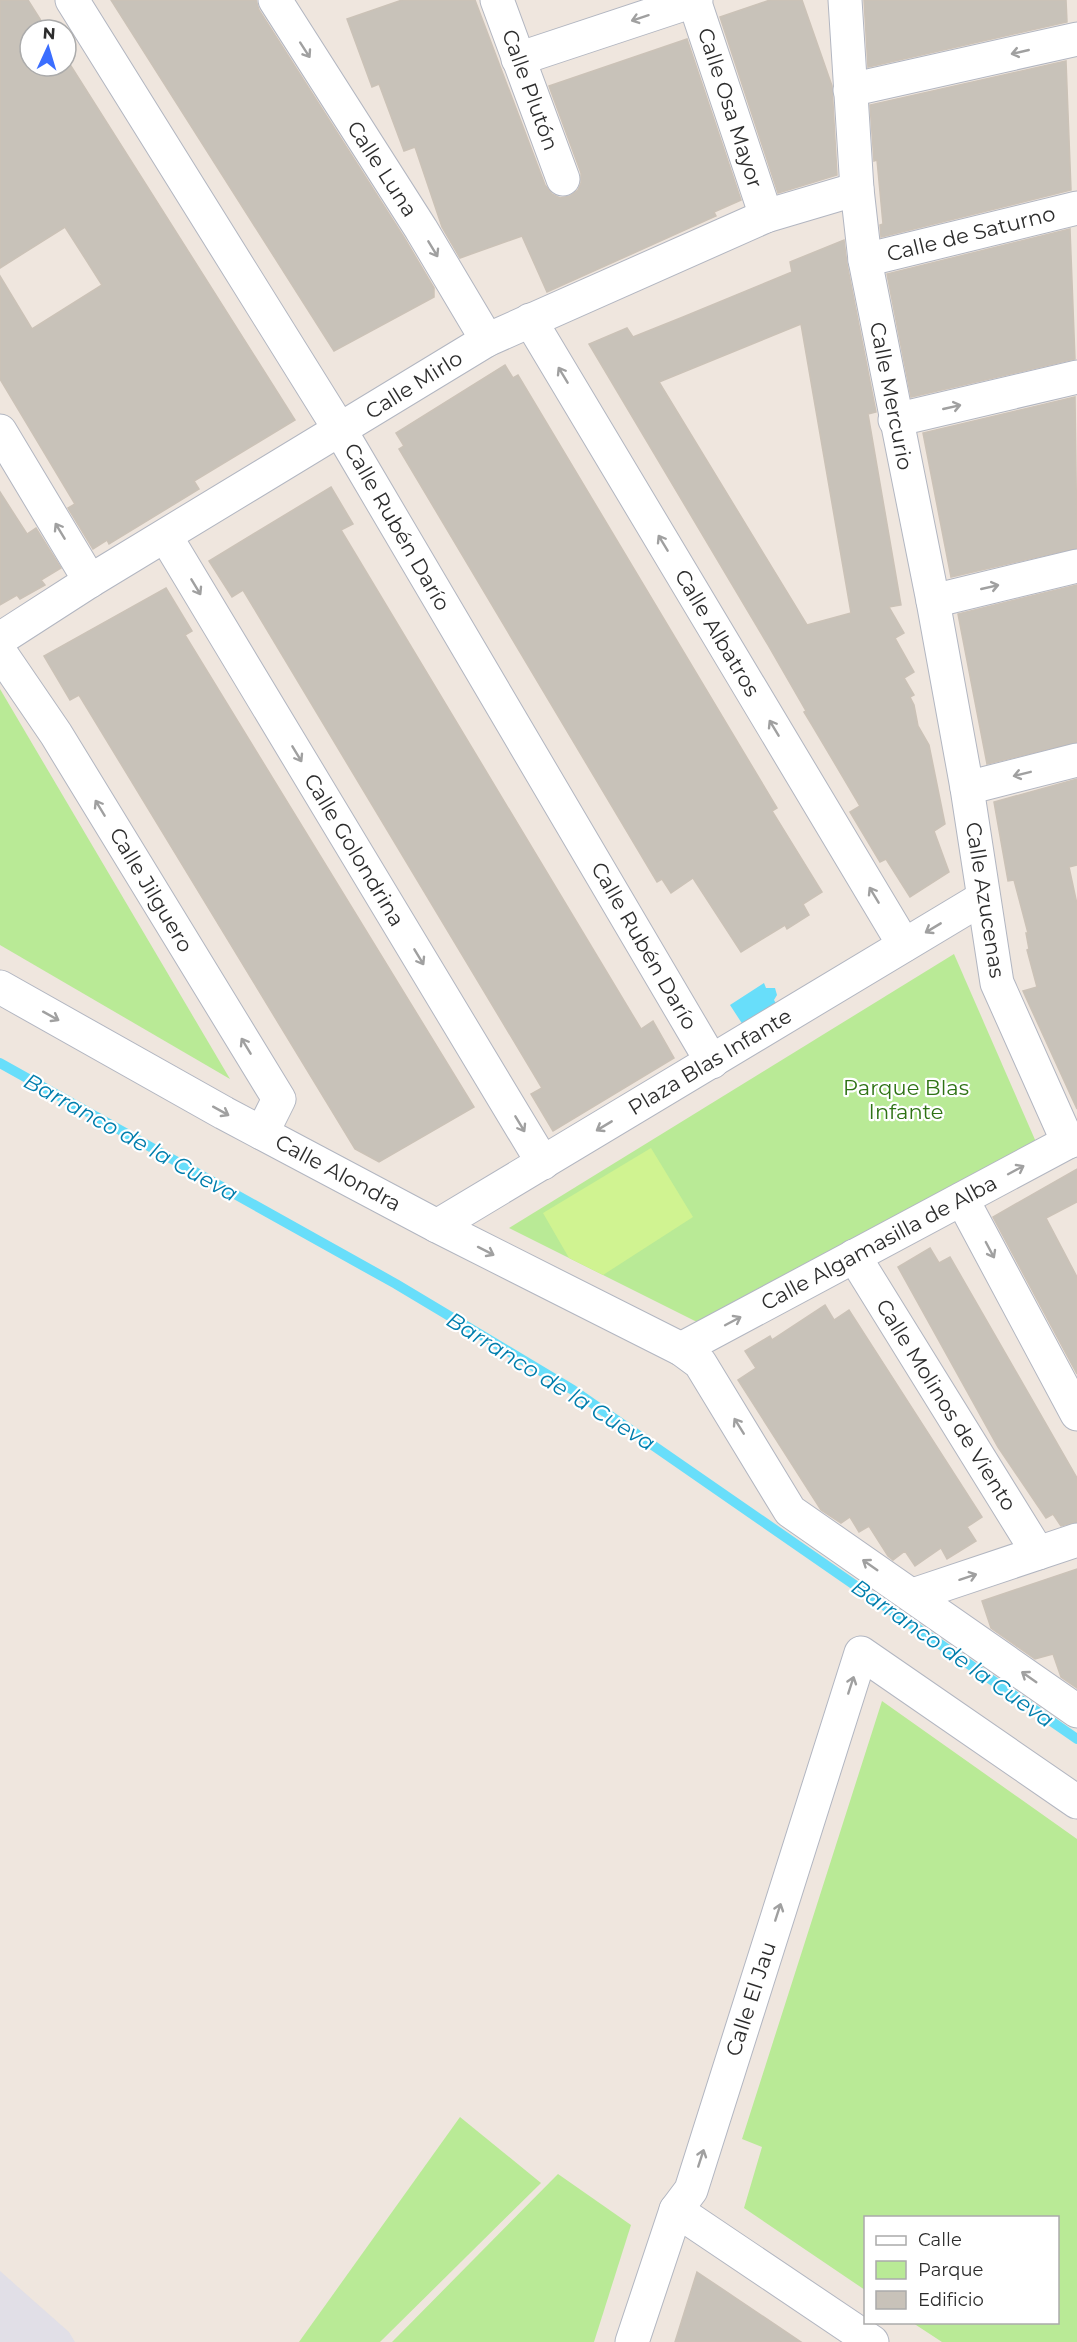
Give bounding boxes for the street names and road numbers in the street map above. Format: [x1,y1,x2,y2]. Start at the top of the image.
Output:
street label: Calle Osa Mayor [693,25,768,191]
street label: Calle Plutón [497,26,564,154]
street label: Calle Luna [342,116,423,221]
street label: Calle de Saturno [884,201,1058,267]
street label: Calle Mercurio [865,320,918,472]
street label: Calle Mirlo [361,345,467,424]
street label: Calle Rubén Darío [339,439,456,615]
street label: Calle Albatros [670,565,765,701]
street label: Calle Golondrina [299,769,410,931]
street label: Calle Azucenas [961,820,1010,980]
street label: Calle Jilguero [104,823,198,957]
street label: Calle Rubén Darío [586,858,703,1034]
street label: Plaza Blas Infante [623,1003,796,1120]
street label: Calle Alondra [271,1129,405,1216]
street label: Calle Algamasilla de Alba [757,1170,1001,1315]
street label: Calle Molinos de Viento [871,1294,1022,1515]
street label: Calle El Jau [720,1938,781,2059]

